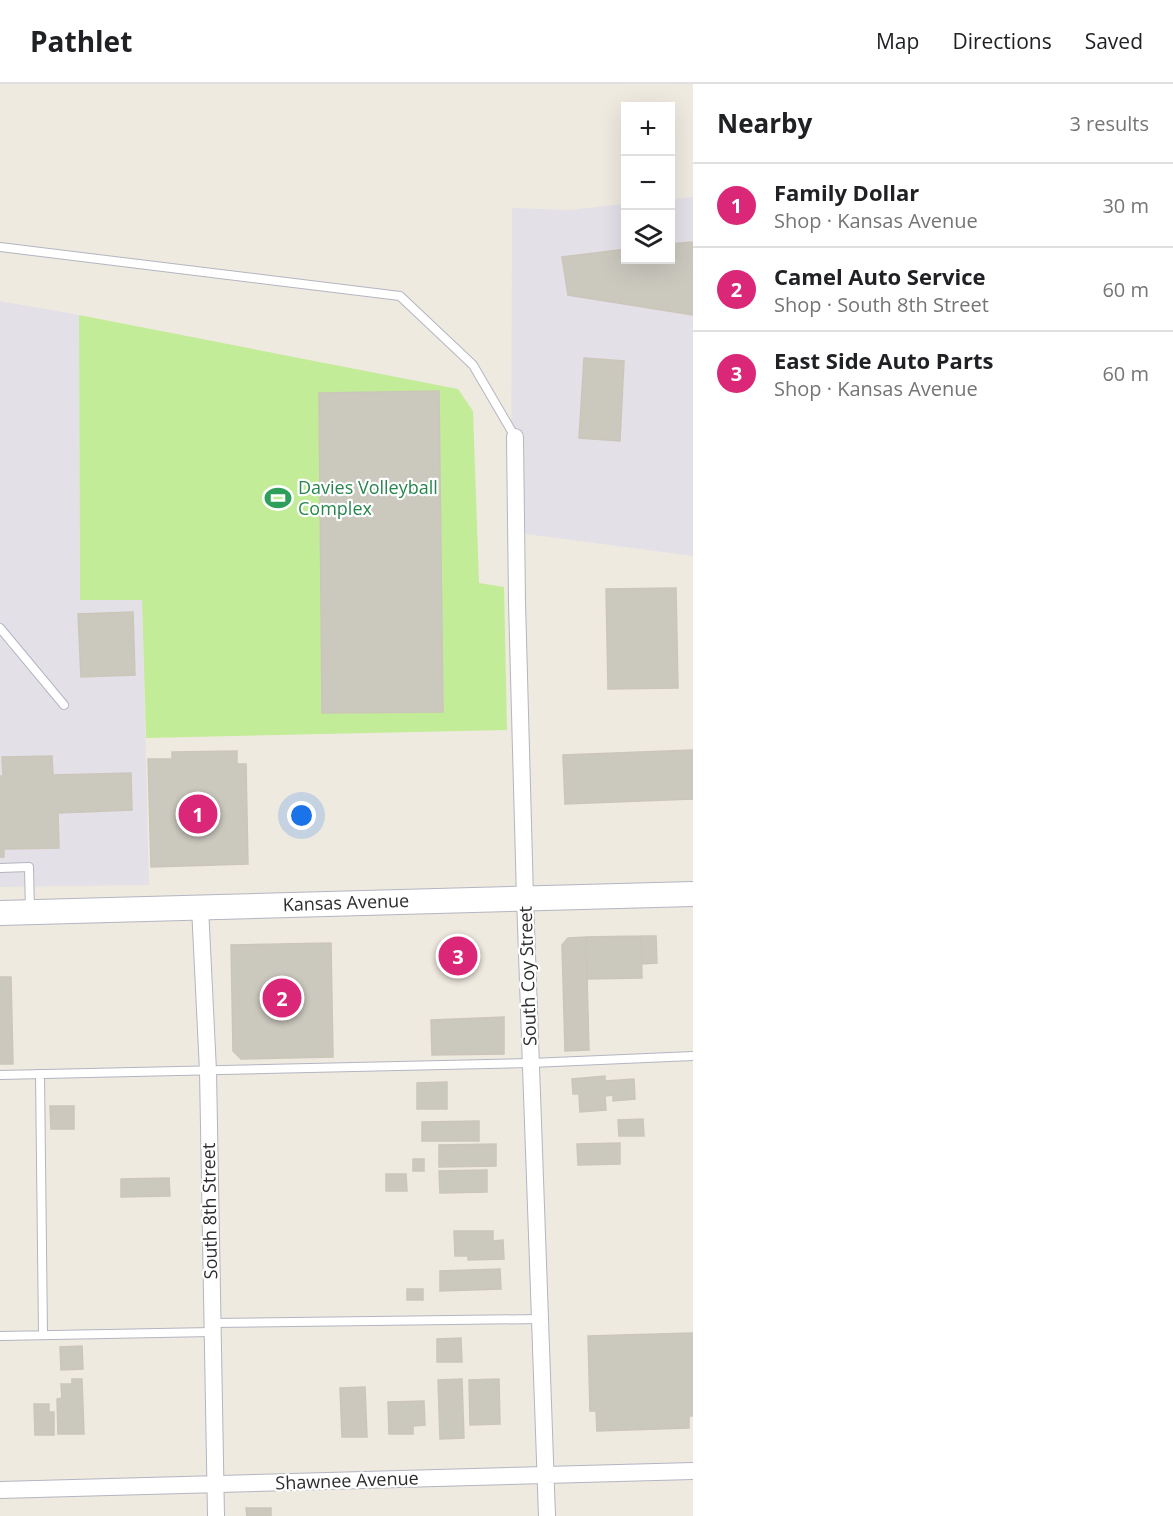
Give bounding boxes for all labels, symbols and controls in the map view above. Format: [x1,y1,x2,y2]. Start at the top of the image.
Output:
text: Pathlet [30,22,132,60]
text: Map [876,27,919,55]
text: Directions [952,27,1052,55]
text: Saved [1085,27,1143,55]
map controls [621,102,675,264]
button: + [621,102,675,156]
text: Nearby [717,105,812,141]
text: 3 results [1069,110,1149,137]
button: − [621,156,675,210]
text: Family Dollar [774,177,919,207]
text: 1 [731,192,742,219]
text: 30 m [1102,192,1149,219]
text: Shop · Kansas Avenue [774,207,978,234]
button: layers [621,210,675,264]
text: Camel Auto Service [774,261,986,291]
text: 2 [731,276,742,303]
text: 60 m [1102,276,1149,303]
text: Shop · South 8th Street [774,291,989,318]
text: East Side Auto Parts [774,345,993,375]
text: 3 [731,360,742,387]
text: 60 m [1102,360,1149,387]
text: Shop · Kansas Avenue [774,375,978,402]
place label: Davies Volleyball Complex [298,475,438,520]
sports icon: Davies Volleyball Complex [263,483,293,513]
pin: 1 [178,792,218,836]
your location [287,801,316,830]
street label: Kansas Avenue [282,888,410,916]
street label: South Coy Street [513,906,541,1046]
pin: 3 [438,934,478,978]
pin: 2 [262,976,302,1020]
street label: South 8th Street [196,1143,222,1280]
street label: Shawnee Avenue [275,1466,419,1494]

